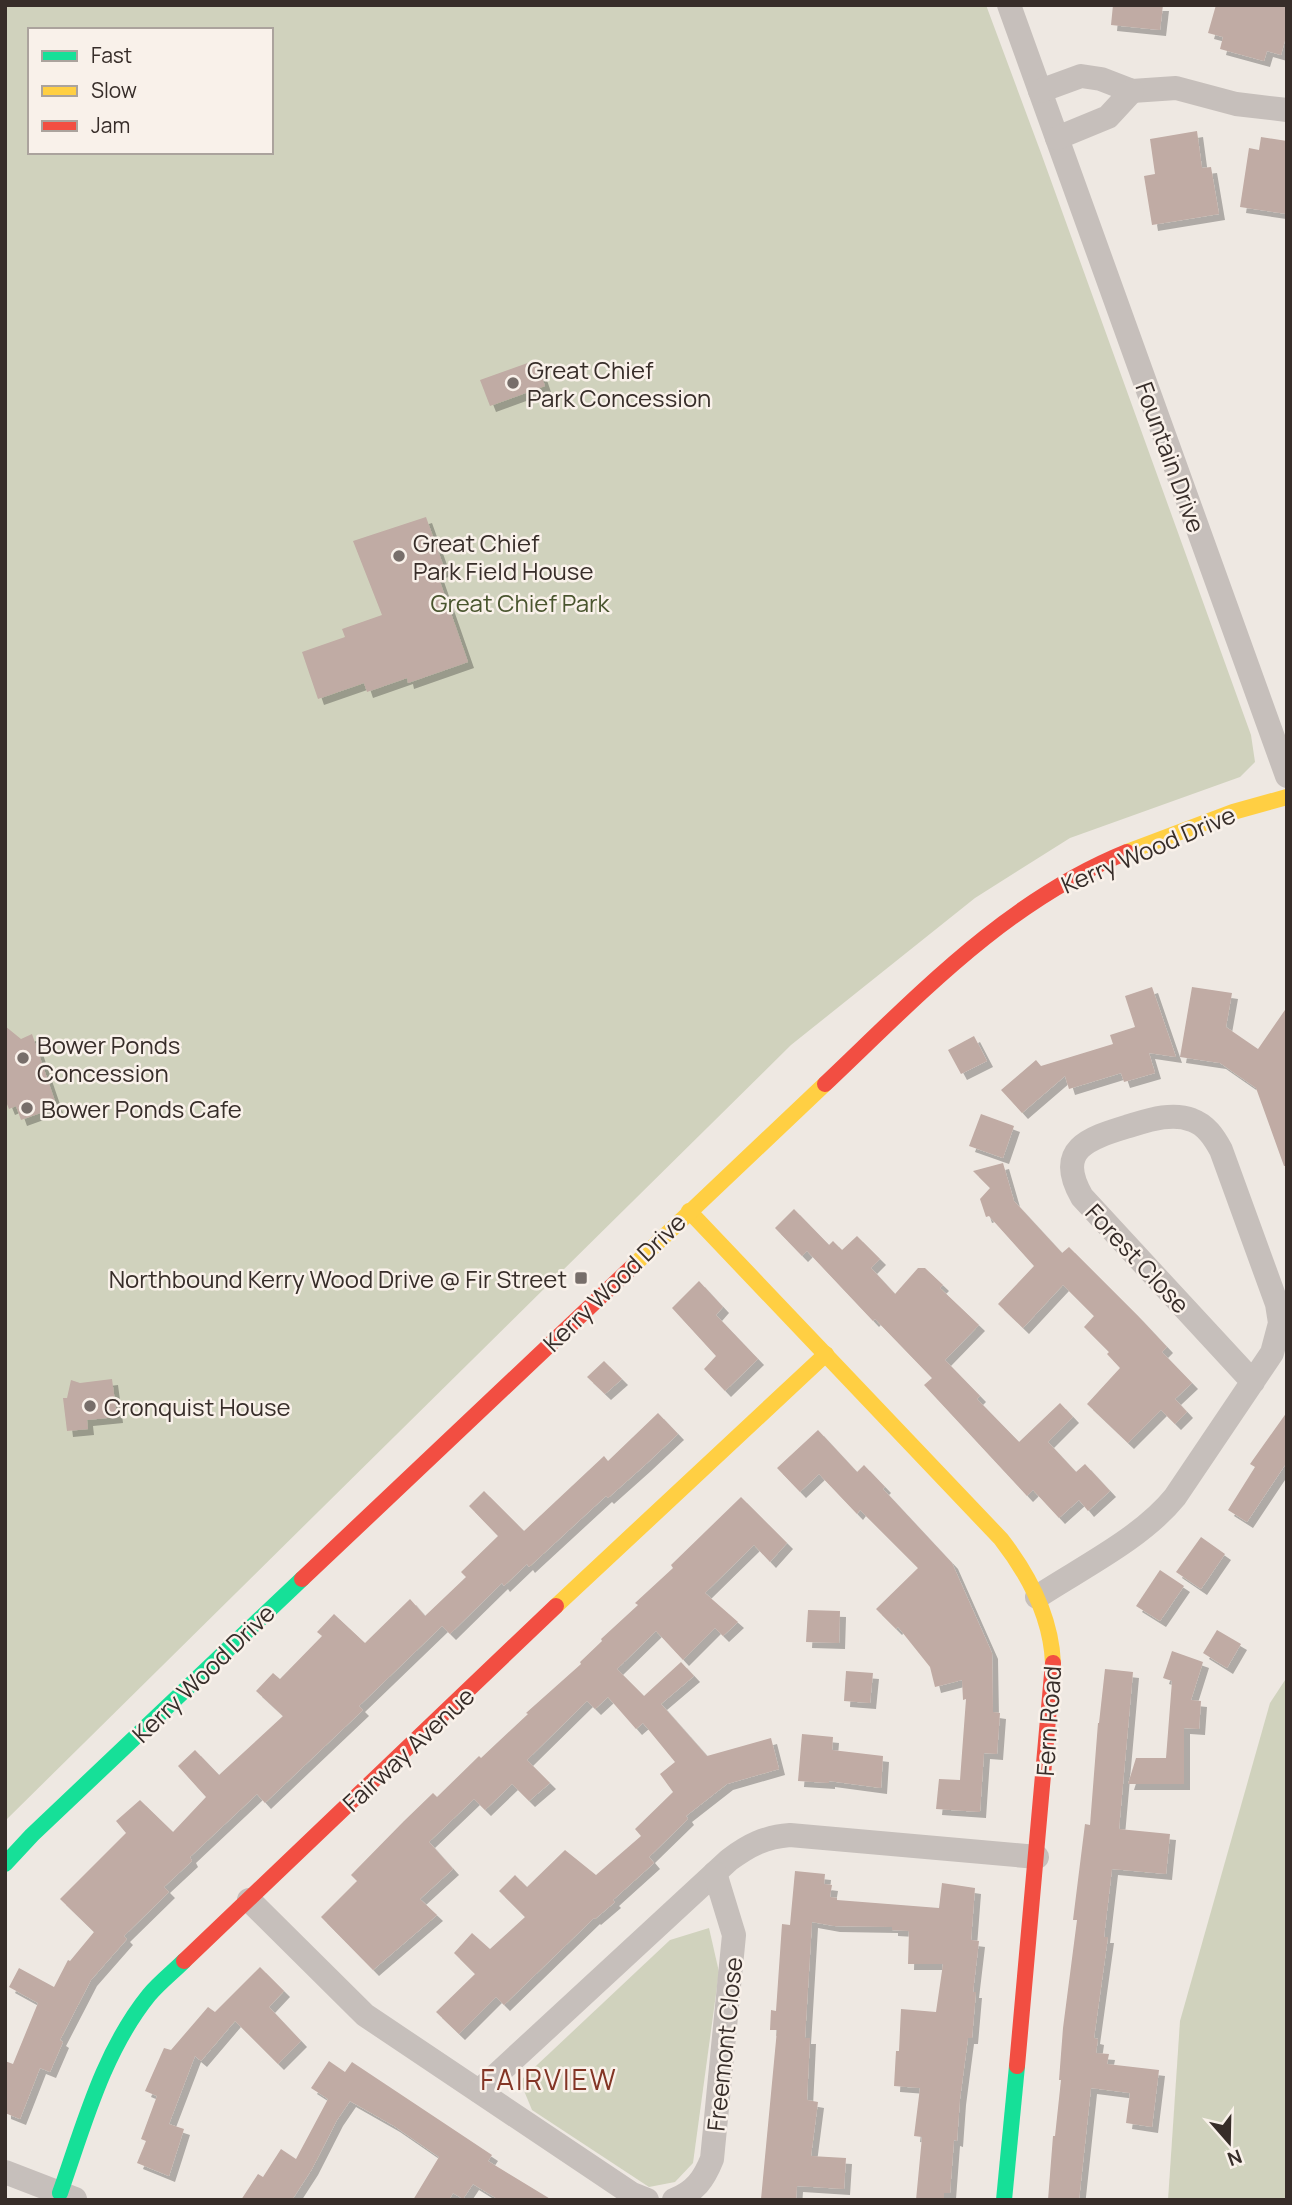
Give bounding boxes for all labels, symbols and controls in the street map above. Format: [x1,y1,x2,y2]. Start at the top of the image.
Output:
legend [28,28,273,154]
text: Fast [91,41,132,69]
text: Slow [91,76,137,104]
text: Jam [91,111,130,139]
place label: Great Chief Park Concession [527,353,711,414]
marker: Great Chief Park Concession [505,375,521,391]
street label: Fountain Drive [1128,377,1214,537]
place label: Great Chief Park Field House [413,526,593,587]
marker: Great Chief Park Field House [391,548,407,564]
park label: Great Chief Park [430,586,611,619]
street label: Kerry Wood Drive [1056,797,1240,901]
place label: Bower Ponds Concession [37,1028,180,1089]
marker: Bower Ponds Concession [15,1050,31,1066]
place label: Bower Ponds Cafe [41,1092,242,1125]
marker: Bower Ponds Cafe [19,1100,35,1116]
street label: Forest Close [1079,1196,1197,1320]
street label: Kerry Wood Drive [535,1205,693,1359]
place label: Northbound Kerry Wood Drive @ Fir Street [109,1262,567,1295]
marker: Northbound Kerry Wood Drive @ Fir Street [573,1270,589,1286]
place label: Cronquist House [104,1390,291,1423]
marker: Cronquist House [82,1398,98,1414]
street label: Kerry Wood Drive [124,1596,282,1750]
street label: Fern Road [1028,1665,1068,1777]
street label: Fairway Avenue [335,1679,481,1819]
street label: Freemont Close [698,1955,750,2133]
district label: FAIRVIEW [480,2060,618,2098]
north arrow [1194,2107,1264,2177]
text: N [1224,2143,1246,2173]

